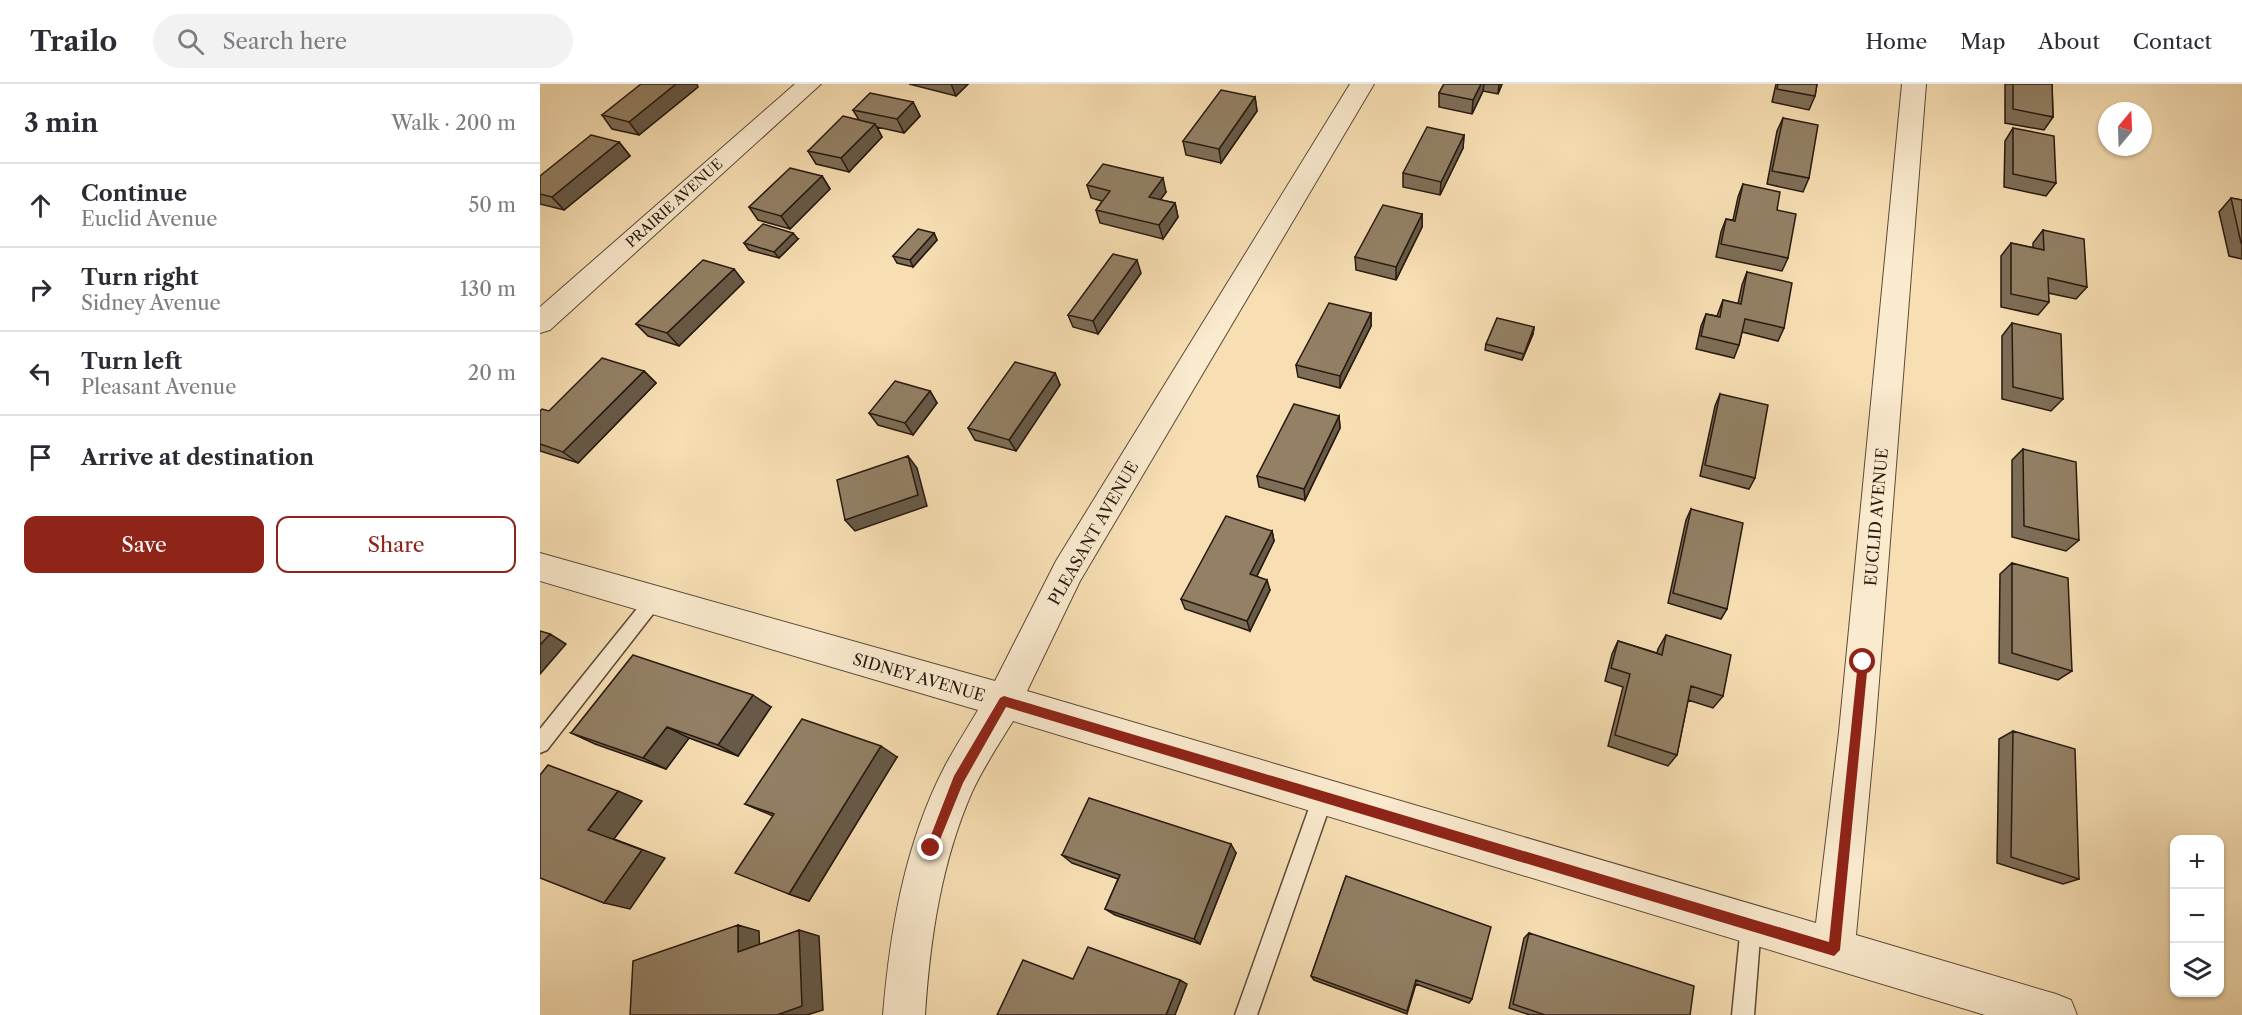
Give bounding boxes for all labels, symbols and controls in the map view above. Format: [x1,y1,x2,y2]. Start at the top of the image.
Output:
search box [153,14,573,68]
text: Trailo [30,24,117,58]
icon: search [174,25,207,58]
text: Search here [222,28,347,55]
text: Home [1866,29,1927,54]
text: Map [1960,29,2005,54]
text: About [2038,29,2100,54]
text: Contact [2133,29,2212,54]
north arrow [2098,102,2152,156]
text: 3 min [24,107,98,139]
text: Walk · 200 m [391,111,516,135]
street label: PRAIRIE AVENUE [622,155,726,251]
text: Continue [81,180,187,207]
icon: ahead [24,189,57,222]
text: 50 m [469,193,516,217]
text: Euclid Avenue [81,207,217,231]
text: Turn right [81,264,199,291]
icon: right [24,273,57,306]
text: 130 m [460,277,516,301]
text: Sidney Avenue [81,291,221,315]
text: Turn left [81,348,182,375]
icon: left [24,357,57,390]
text: 20 m [468,361,516,385]
text: Pleasant Avenue [81,375,236,399]
icon: arrive [24,441,57,474]
text: Arrive at destination [81,444,314,471]
street label: EUCLID AVENUE [1860,447,1892,587]
street label: PLEASANT AVENUE [1044,457,1142,609]
button: Save [24,516,264,573]
button: Share [276,516,516,573]
route start [1849,648,1875,674]
street label: SIDNEY AVENUE [851,649,987,705]
route end [917,834,943,860]
map controls [2170,835,2224,997]
button: + [2170,835,2224,889]
button: − [2170,889,2224,943]
button: layers [2170,943,2224,997]

